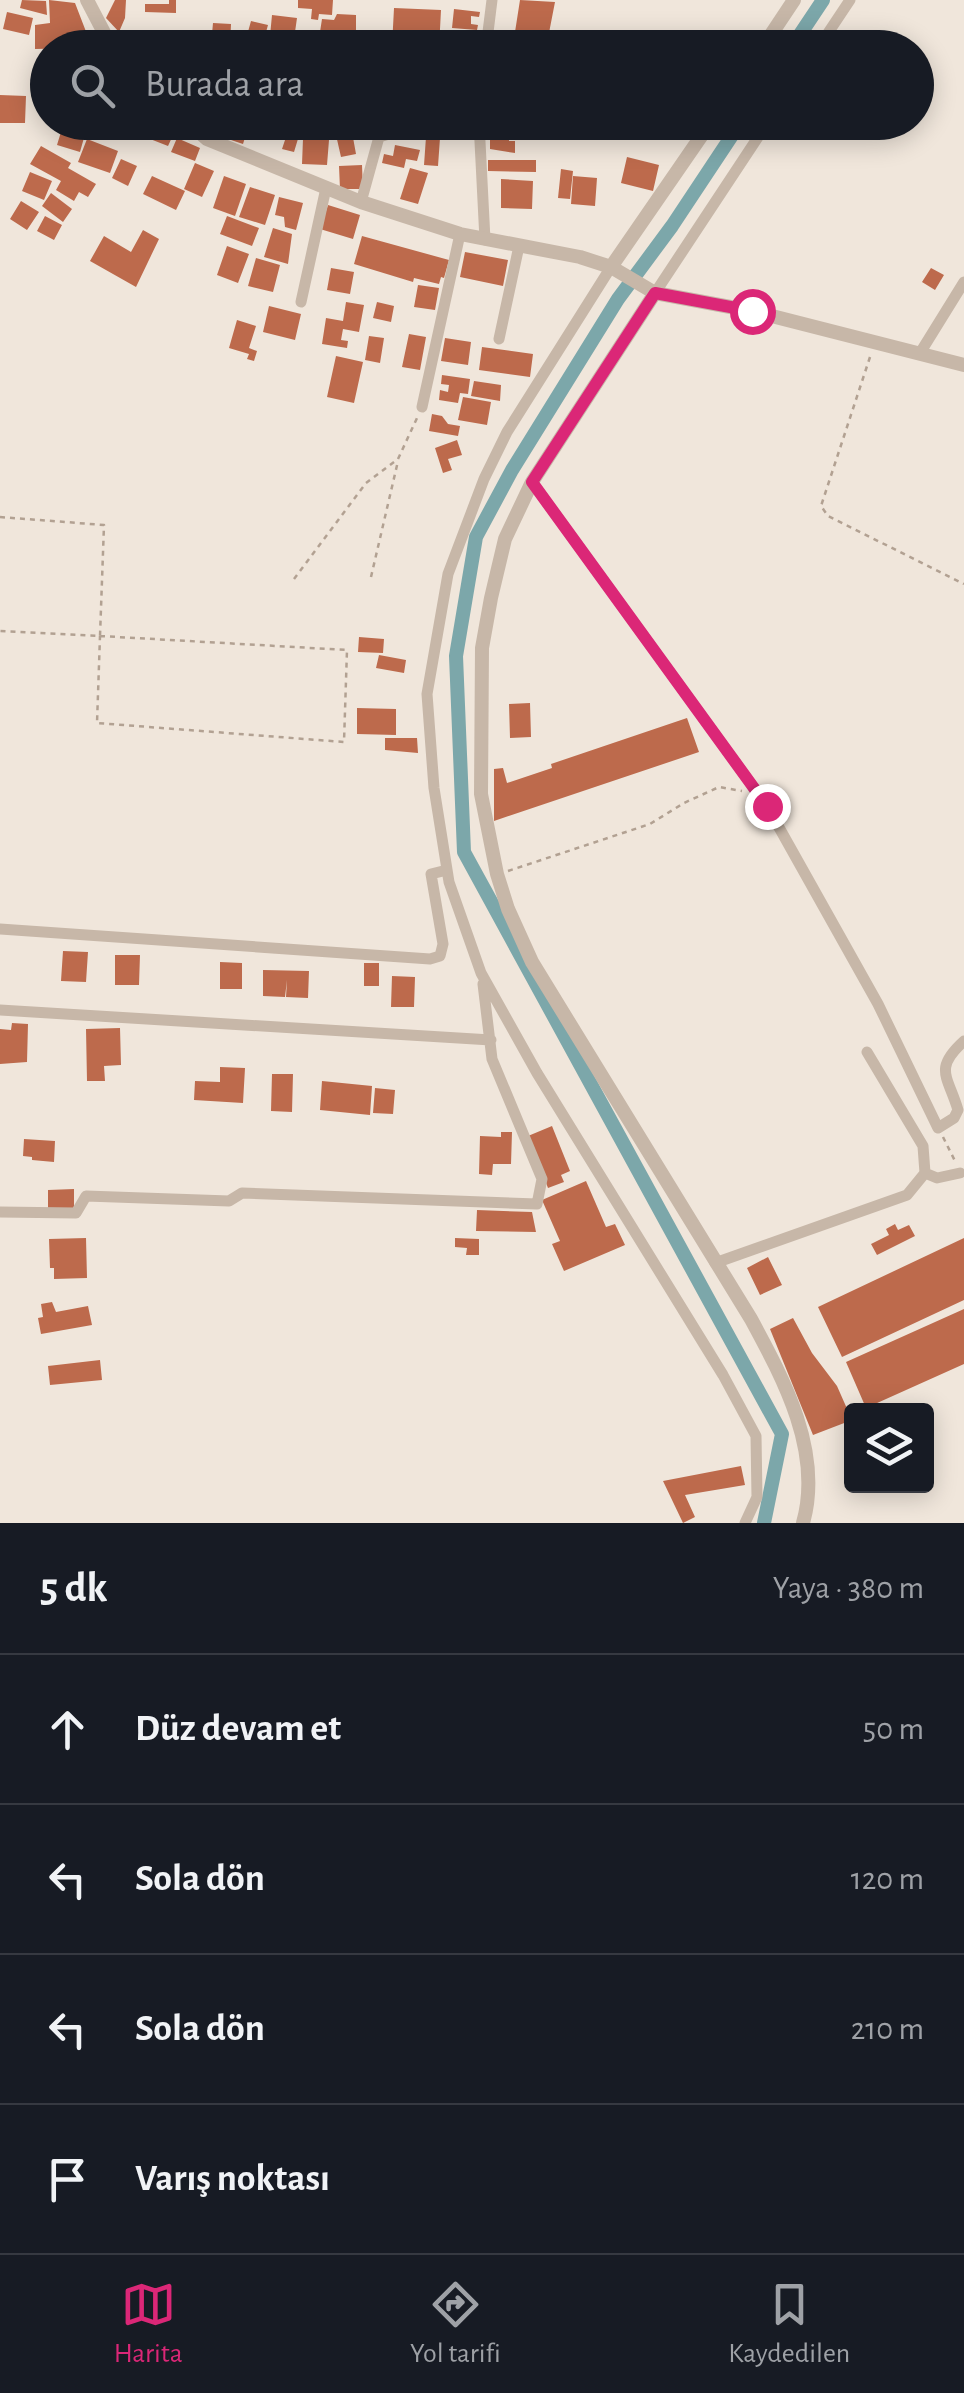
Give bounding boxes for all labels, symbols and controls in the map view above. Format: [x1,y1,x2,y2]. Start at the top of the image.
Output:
search box [30,30,934,140]
icon: search [65,58,120,113]
text: Burada ara [145,66,304,104]
route start [730,289,776,335]
route end [745,784,791,830]
map controls [844,1403,934,1493]
button: layers [844,1403,934,1493]
text: 5 dk [40,1567,107,1609]
text: Yaya · 380 m [773,1572,924,1604]
icon: ahead [40,1702,95,1757]
text: Düz devam et [135,1710,341,1748]
text: 50 m [863,1713,924,1745]
icon: left [40,1852,95,1907]
text: Sola dön [135,1860,265,1898]
text: 120 m [851,1863,924,1895]
icon: left [40,2002,95,2057]
text: Sola dön [135,2010,265,2048]
text: 210 m [851,2013,924,2045]
icon: arrive [40,2152,95,2207]
text: Varış noktası [135,2160,330,2198]
tab: Harita [114,2277,183,2371]
tab: Yol tarifi [410,2277,501,2371]
tab: Kaydedilen [728,2277,850,2371]

